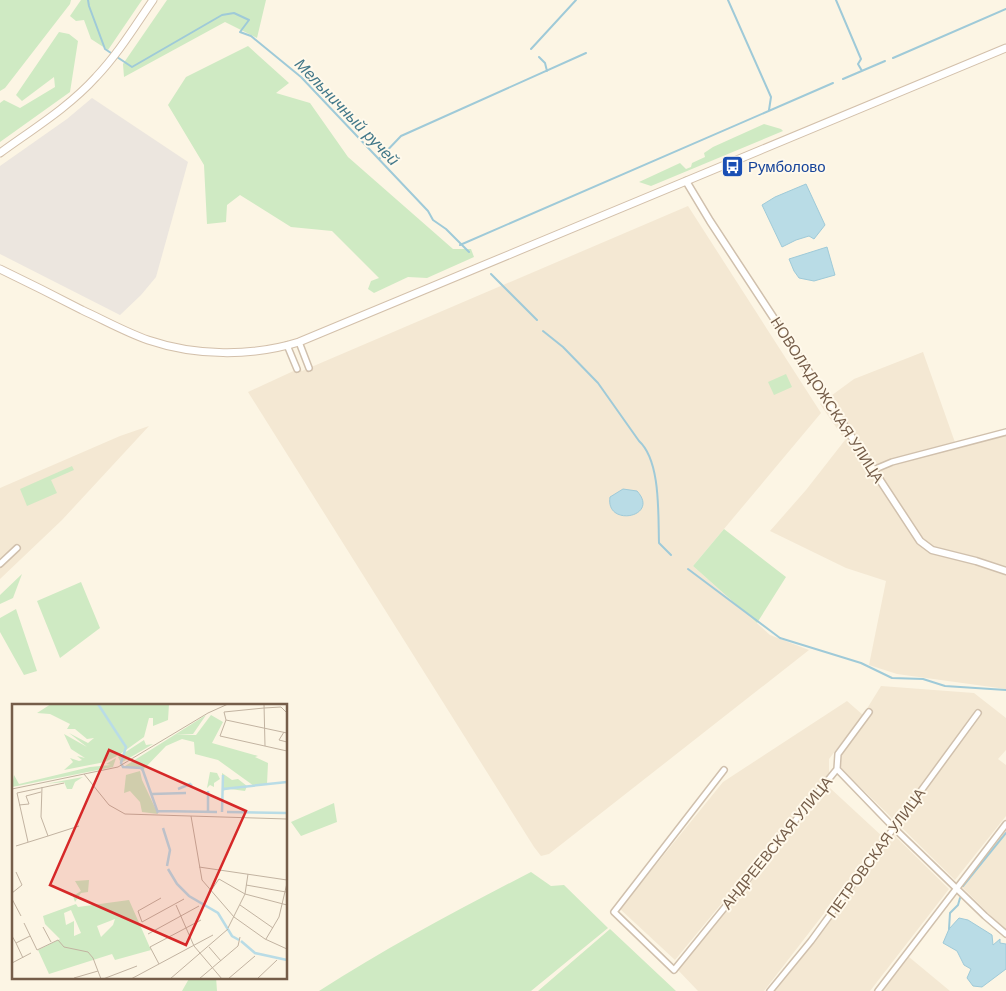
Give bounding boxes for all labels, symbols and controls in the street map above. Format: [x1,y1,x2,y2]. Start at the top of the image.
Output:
water label: Мельничный ручей [290,54,404,170]
bus stop icon: Румболово [720,155,744,179]
place label: Румболово [748,157,826,177]
street label: НОВОЛАДОЖСКАЯ УЛИЦА [766,313,888,487]
inset map [12,704,288,978]
street label: АНДРЕЕВСКАЯ УЛИЦА [717,772,837,914]
street label: ПЕТРОВСКАЯ УЛИЦА [822,784,930,922]

